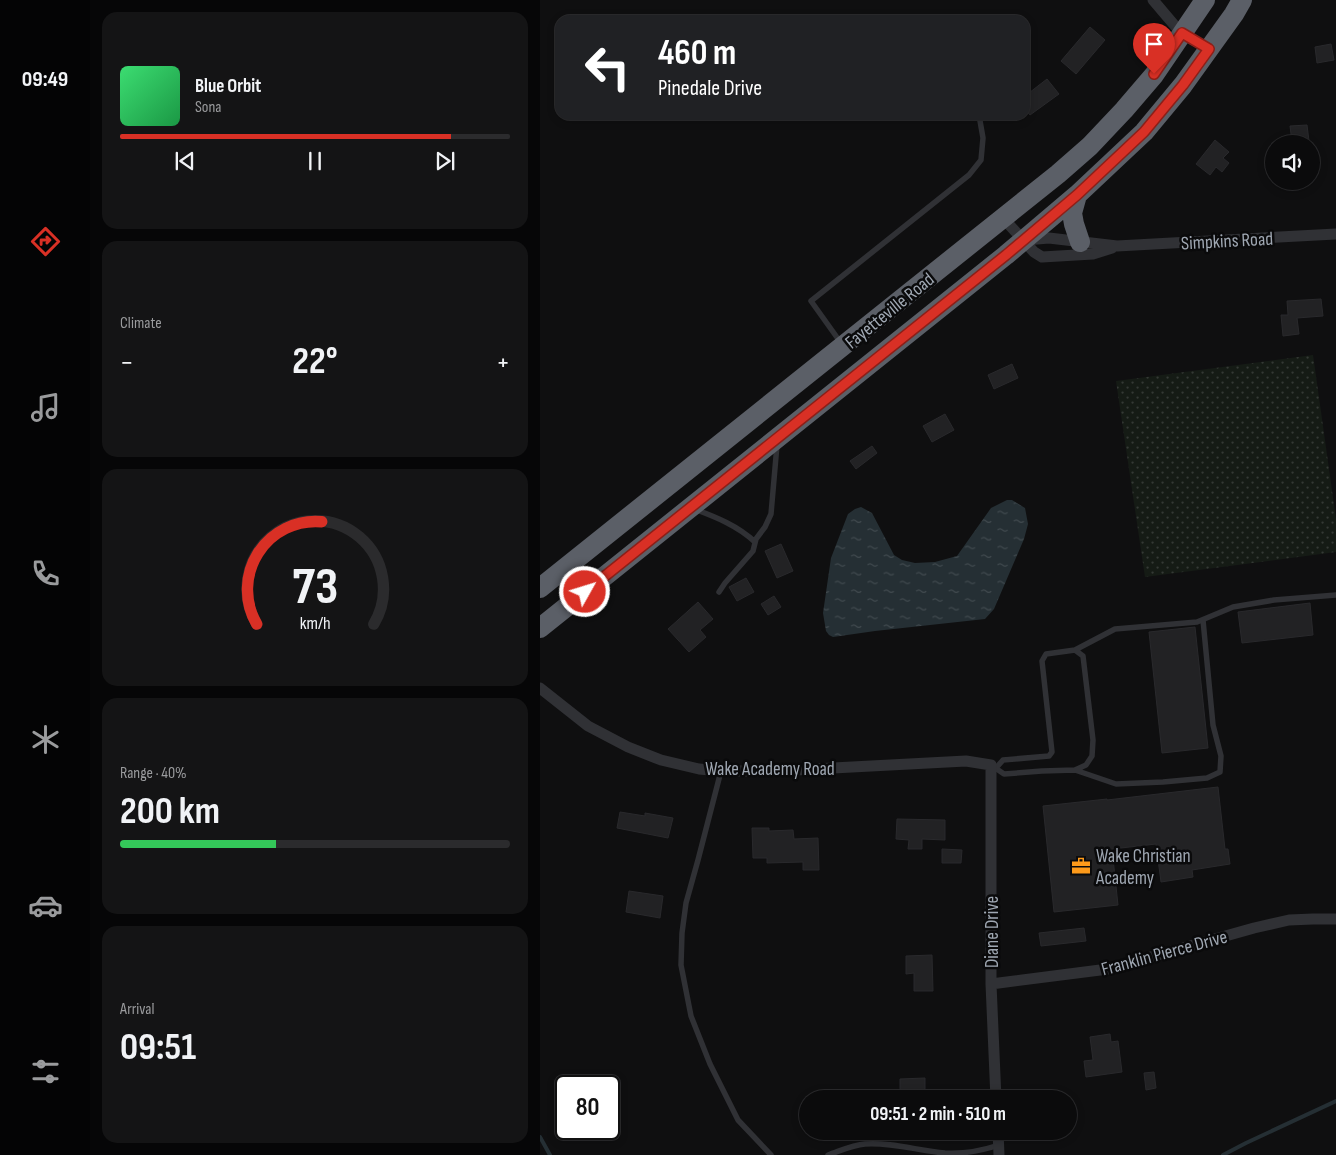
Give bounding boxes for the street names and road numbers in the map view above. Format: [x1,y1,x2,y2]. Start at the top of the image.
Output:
street label: Simpkins Road [1180,228,1274,255]
street label: Fayetteville Road [841,268,939,354]
street label: Wake Academy Road [705,758,835,781]
street label: Diane Drive [981,896,1004,968]
street label: Franklin Pierce Drive [1099,926,1230,981]

